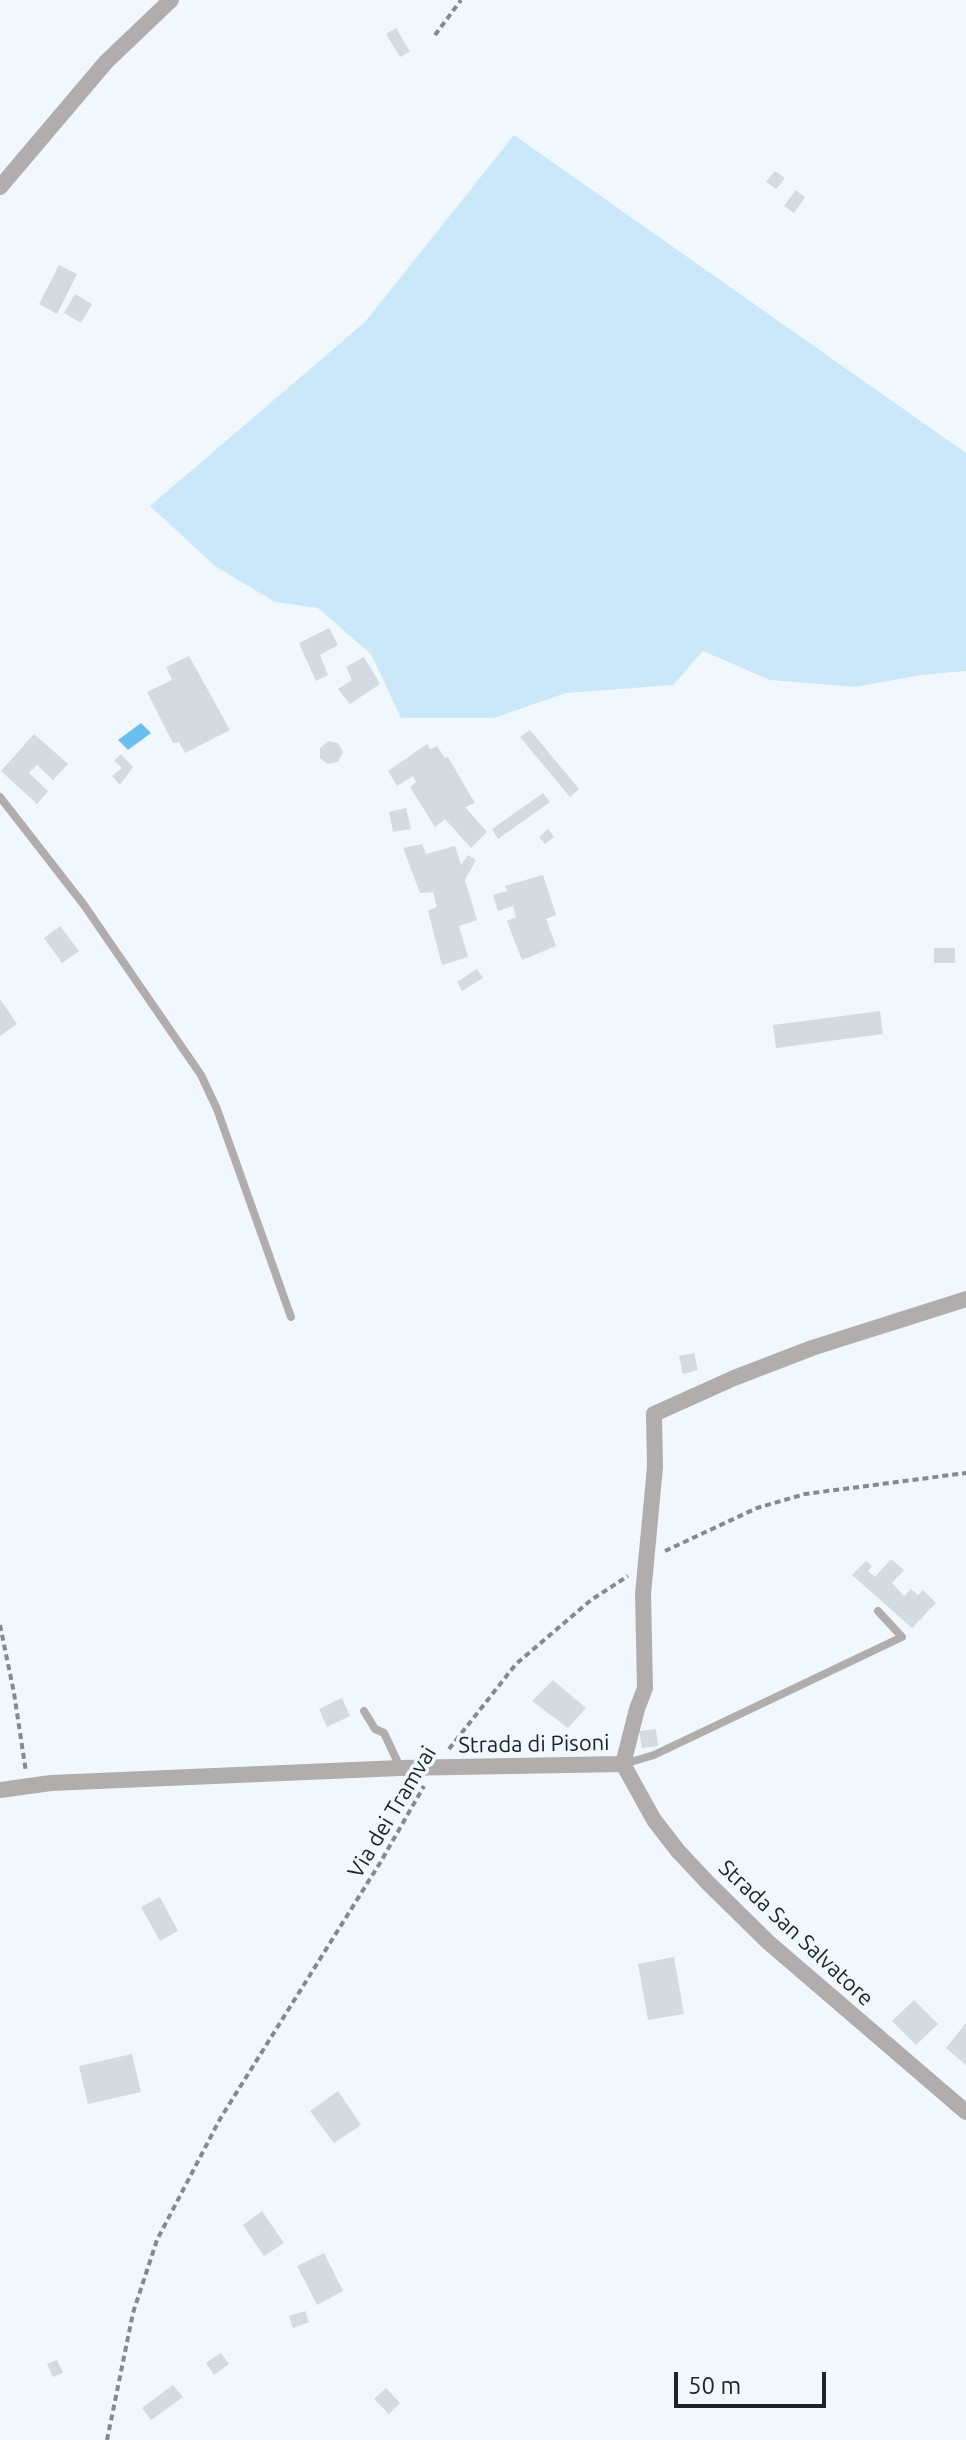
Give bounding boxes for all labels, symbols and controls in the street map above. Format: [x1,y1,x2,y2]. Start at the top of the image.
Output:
street label: Strada di Pisoni [458,1729,610,1759]
street label: Via dei Tramvai [342,1741,442,1883]
street label: Strada San Salvatore [713,1854,879,2012]
scale bar [678,2356,830,2406]
text: 50 m [688,2372,741,2399]

